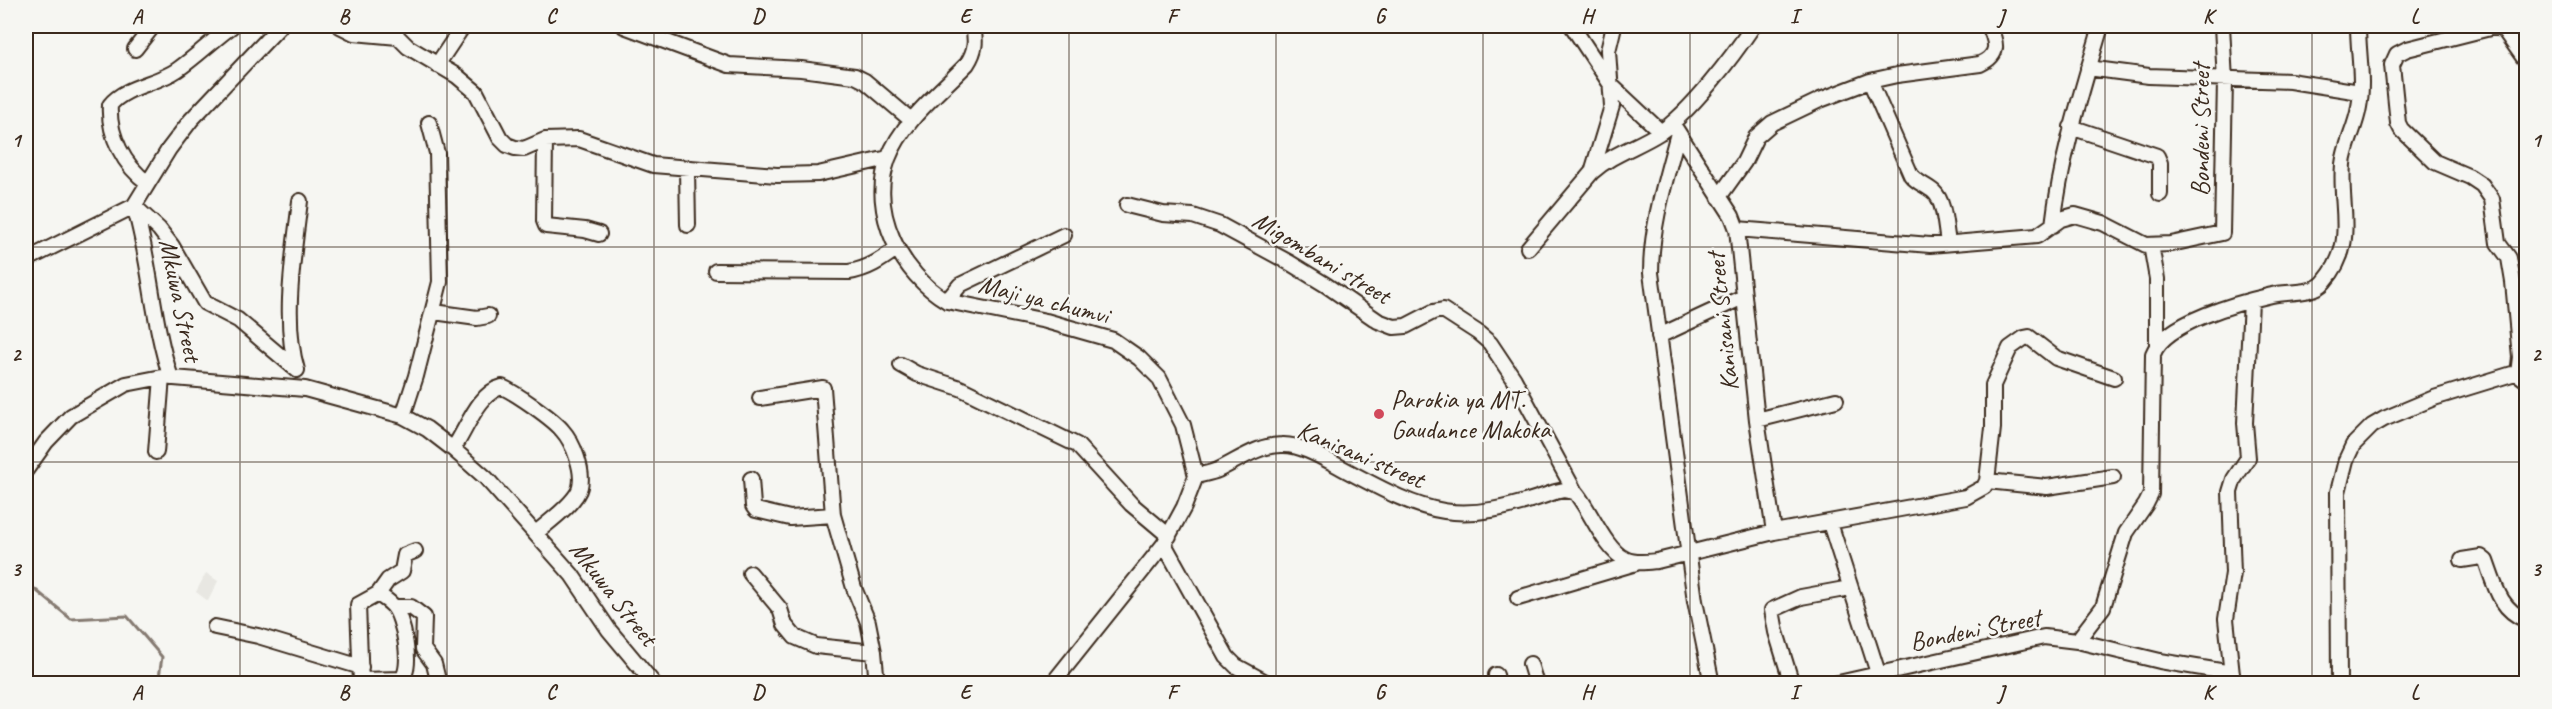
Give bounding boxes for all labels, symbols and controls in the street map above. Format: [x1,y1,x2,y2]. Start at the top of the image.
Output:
text: A [132,4,144,29]
text: B [339,4,351,29]
text: C [546,4,558,29]
text: D [752,4,766,29]
text: E [960,4,974,29]
text: F [1167,4,1181,29]
text: G [1375,4,1388,29]
text: H [1581,4,1596,29]
text: I [1790,4,1803,29]
text: J [1996,4,2008,29]
text: K [2203,4,2217,29]
text: L [2411,4,2421,29]
street label: Bondeni Street [2184,60,2217,196]
text: 1 [12,128,23,153]
text: 1 [2532,128,2543,153]
street label: Migombani street [1247,203,1399,313]
street label: Mkuwa Street [151,236,210,367]
street label: Kanisani Street [1698,248,1746,393]
street label: Maji ya chumvi [975,267,1115,332]
text: 2 [12,342,23,367]
text: 2 [2532,342,2543,367]
place label: Parokia ya MT. Gaudance Makoka [1391,383,1552,446]
marker: Parokia ya MT. Gaudance Makoka [1372,407,1386,421]
street label: Kanisani street [1292,413,1431,497]
street label: Mkuwa Street [562,534,666,654]
text: 3 [12,557,23,582]
text: 3 [2532,557,2543,582]
street label: Bondeni Street [1907,600,2047,658]
text: A [132,680,144,705]
text: B [339,680,351,705]
text: C [546,680,558,705]
text: D [752,680,766,705]
text: E [960,680,974,705]
text: F [1167,680,1181,705]
text: G [1375,680,1388,705]
text: H [1581,680,1596,705]
text: I [1790,680,1803,705]
text: J [1996,680,2008,705]
text: K [2203,680,2217,705]
text: L [2411,680,2421,705]

